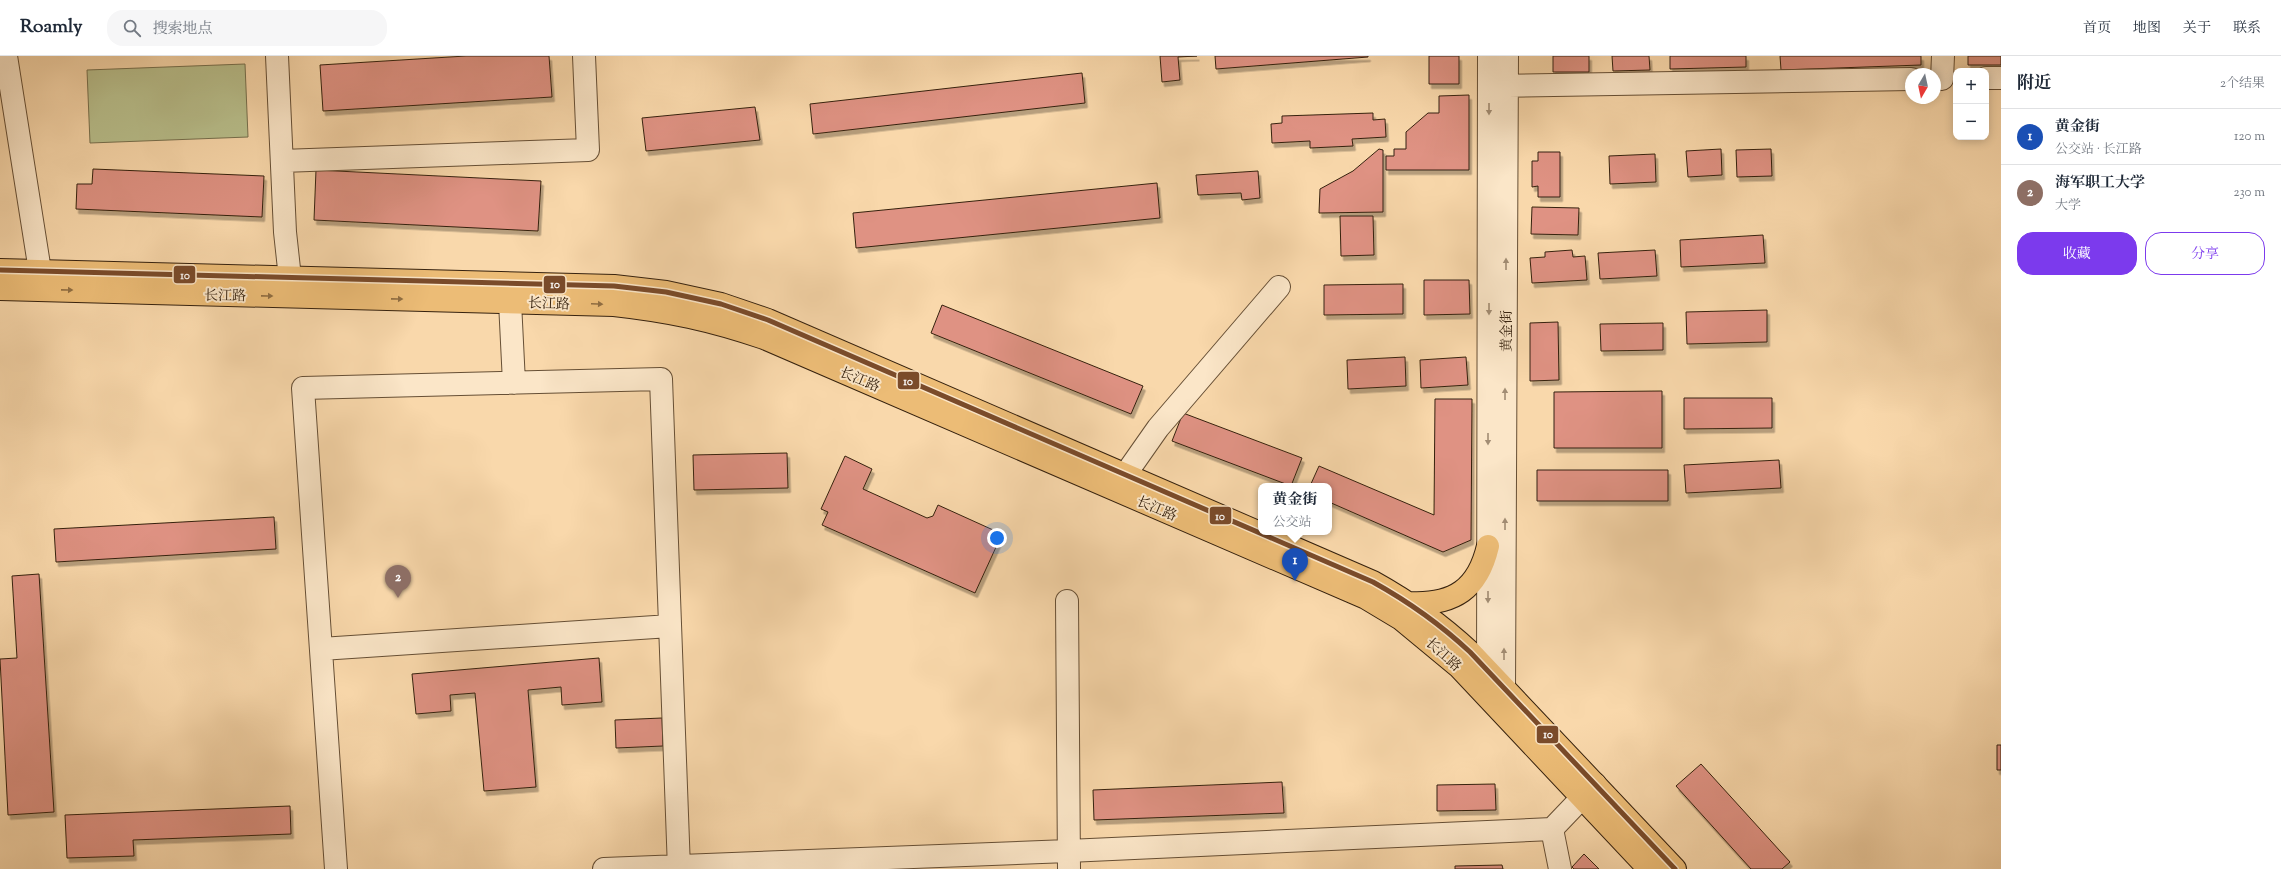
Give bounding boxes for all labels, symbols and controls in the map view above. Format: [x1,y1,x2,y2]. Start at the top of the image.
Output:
search box [107,10,387,46]
text: Roamly [20,14,83,41]
icon: search [121,17,143,39]
text: 搜索地点 [153,19,213,40]
text: 首页 [2083,19,2111,39]
text: 地图 [2133,19,2161,39]
text: 关于 [2183,19,2211,39]
text: 联系 [2233,19,2261,39]
north arrow [1905,68,1941,104]
map controls [1953,68,1989,140]
button: + [1953,68,1989,104]
text: 附近 [2017,72,2051,96]
text: 2个结果 [2220,75,2265,93]
one-way arrow [1486,103,1492,116]
button: − [1953,104,1989,140]
text: 黄金街 [2055,117,2100,138]
text: 1 [2028,128,2032,146]
text: 120 m [2234,128,2265,146]
text: 公交站 · 长江路 [2055,141,2142,159]
text: 海军职工大学 [2055,173,2145,194]
text: 2 [2027,184,2033,202]
text: 230 m [2233,184,2265,202]
text: 大学 [2055,197,2081,215]
button: 收藏 [2017,232,2137,275]
button: 分享 [2145,232,2265,275]
one-way arrow [1503,257,1509,270]
line badge: 10 [173,265,196,284]
text: 10 [179,268,190,284]
line badge: 10 [543,275,566,294]
text: 10 [549,277,560,293]
one-way arrow [61,287,73,294]
street label: 长江路 [204,287,246,307]
one-way arrow [261,292,273,299]
street label: 长江路 [528,294,570,316]
one-way arrow [391,296,404,302]
one-way arrow [591,301,604,307]
one-way arrow [1486,303,1492,316]
street label: 黄金街 [1498,310,1518,352]
street label: 长江路 [836,363,882,398]
line badge: 10 [897,371,920,390]
text: 10 [902,374,913,390]
one-way arrow [1502,387,1508,400]
one-way arrow [1485,433,1491,446]
popup [1258,483,1332,535]
text: 黄金街 [1272,490,1318,511]
street label: 长江路 [1133,492,1179,527]
line badge: 10 [1209,506,1232,525]
text: 10 [1214,509,1225,525]
text: 公交站 [1272,514,1312,532]
one-way arrow [1502,517,1508,530]
your location [987,528,1007,548]
pin: 1 [1282,548,1308,581]
pin: 2 [385,565,411,598]
one-way arrow [1485,591,1491,604]
street label: 长江路 [1420,634,1465,677]
one-way arrow [1501,647,1507,660]
line badge: 10 [1536,725,1559,744]
text: 10 [1542,727,1553,743]

